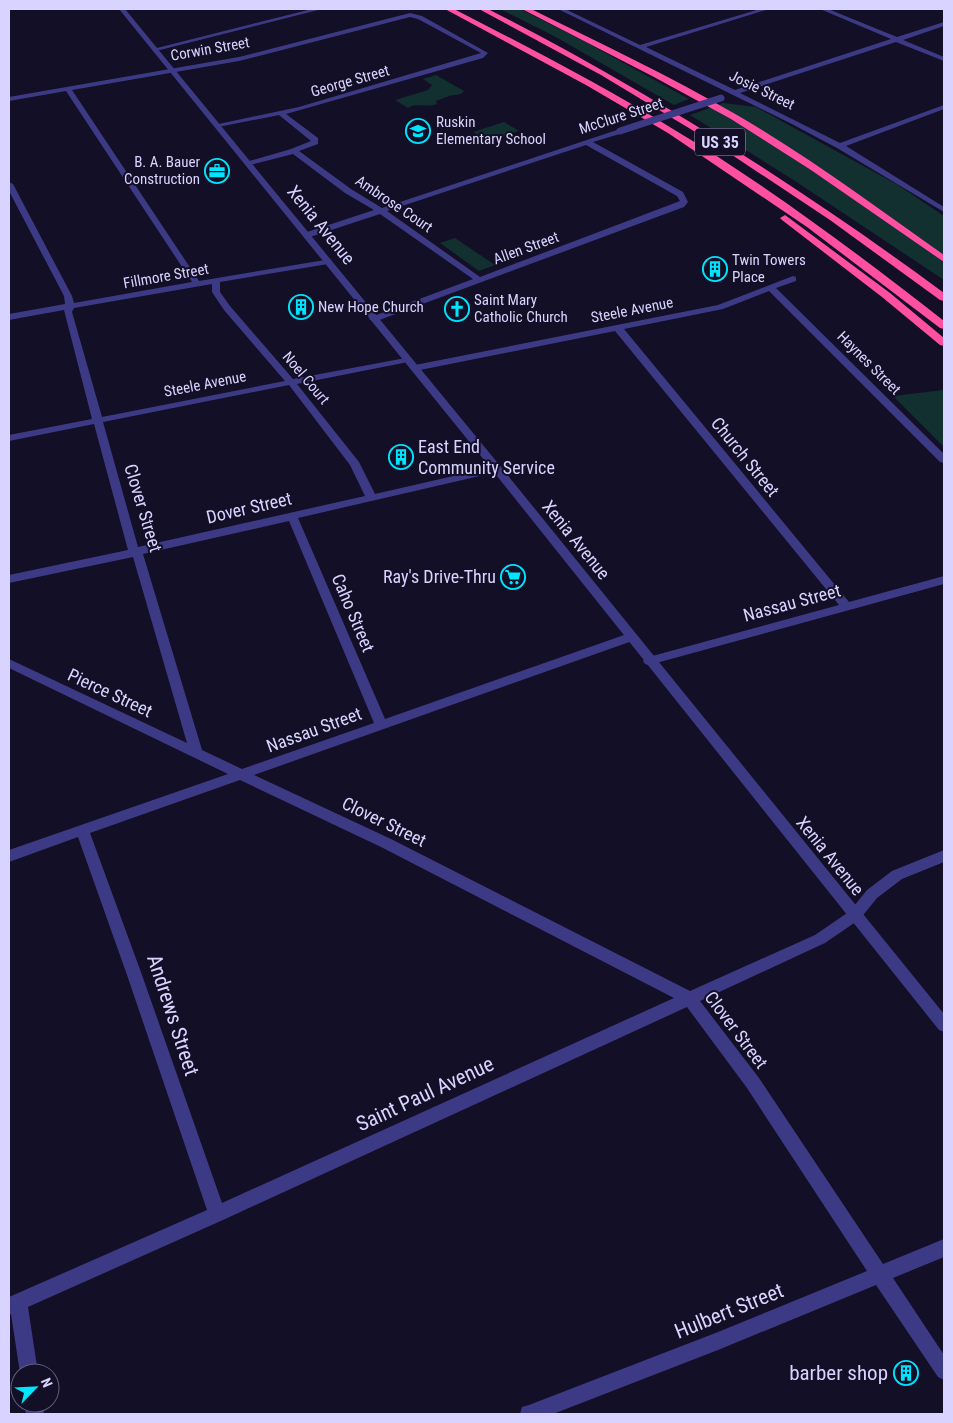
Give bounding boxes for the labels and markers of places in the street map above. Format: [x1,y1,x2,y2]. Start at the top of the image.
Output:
place label: Ruskin Elementary School [436,113,546,148]
school or university icon: Ruskin Elementary School [405,118,431,144]
place label: B. A. Bauer Construction [124,153,200,188]
office icon: B. A. Bauer Construction [204,158,230,184]
place label: Twin Towers Place [732,251,806,286]
building icon: Twin Towers Place [702,256,728,282]
place label: Saint Mary Catholic Church [474,291,568,326]
building icon: New Hope Church [288,294,314,320]
church icon: Saint Mary Catholic Church [444,296,470,322]
place label: New Hope Church [318,298,424,316]
place label: East End Community Service [418,436,555,478]
building icon: East End Community Service [388,444,414,470]
supermarket icon: Ray's Drive-Thru [500,564,526,590]
place label: Ray's Drive-Thru [383,566,496,587]
building icon: barber shop [893,1360,919,1386]
place label: barber shop [789,1361,888,1385]

